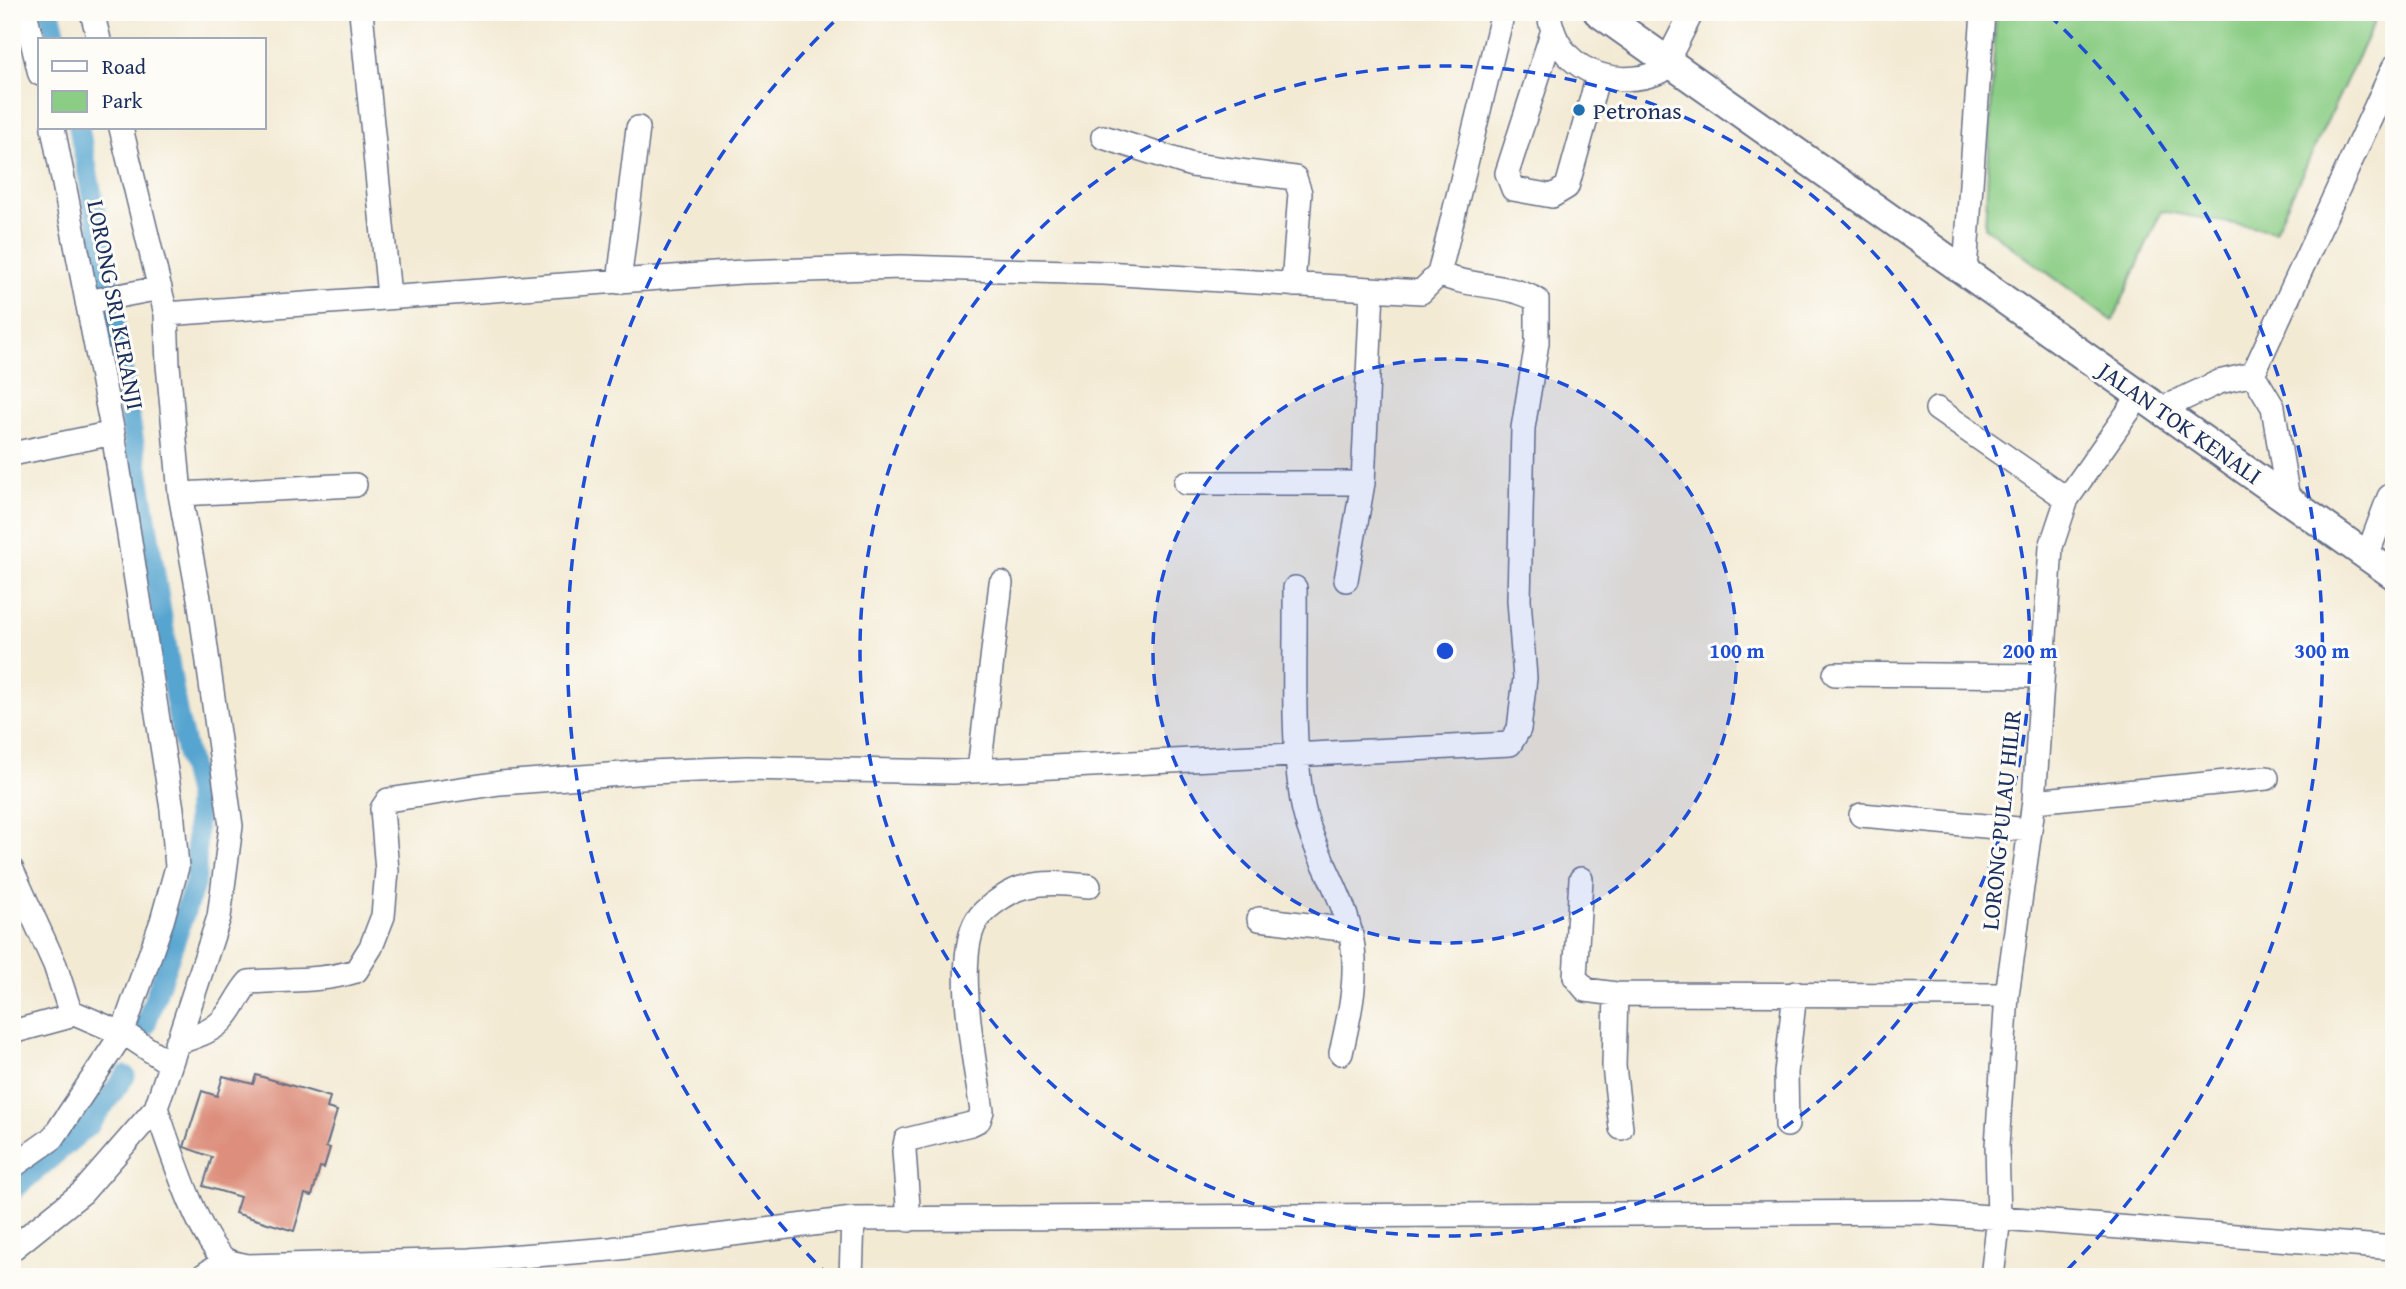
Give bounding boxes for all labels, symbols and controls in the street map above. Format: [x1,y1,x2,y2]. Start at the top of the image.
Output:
legend [38,38,266,130]
text: Road [102,51,147,82]
text: Park [102,85,143,116]
place label: Petronas [1593,93,1682,128]
marker: Petronas [1571,102,1587,118]
street label: LORONG SRI KERANJI [78,197,154,413]
street label: JALAN TOK KENALI [2089,352,2269,493]
text: 100 m [1709,635,1765,666]
text: 200 m [2002,635,2058,666]
text: 300 m [2294,635,2350,666]
centre of rings [1433,639,1457,663]
street label: LORONG PULAU HILIR [1972,708,2030,932]

